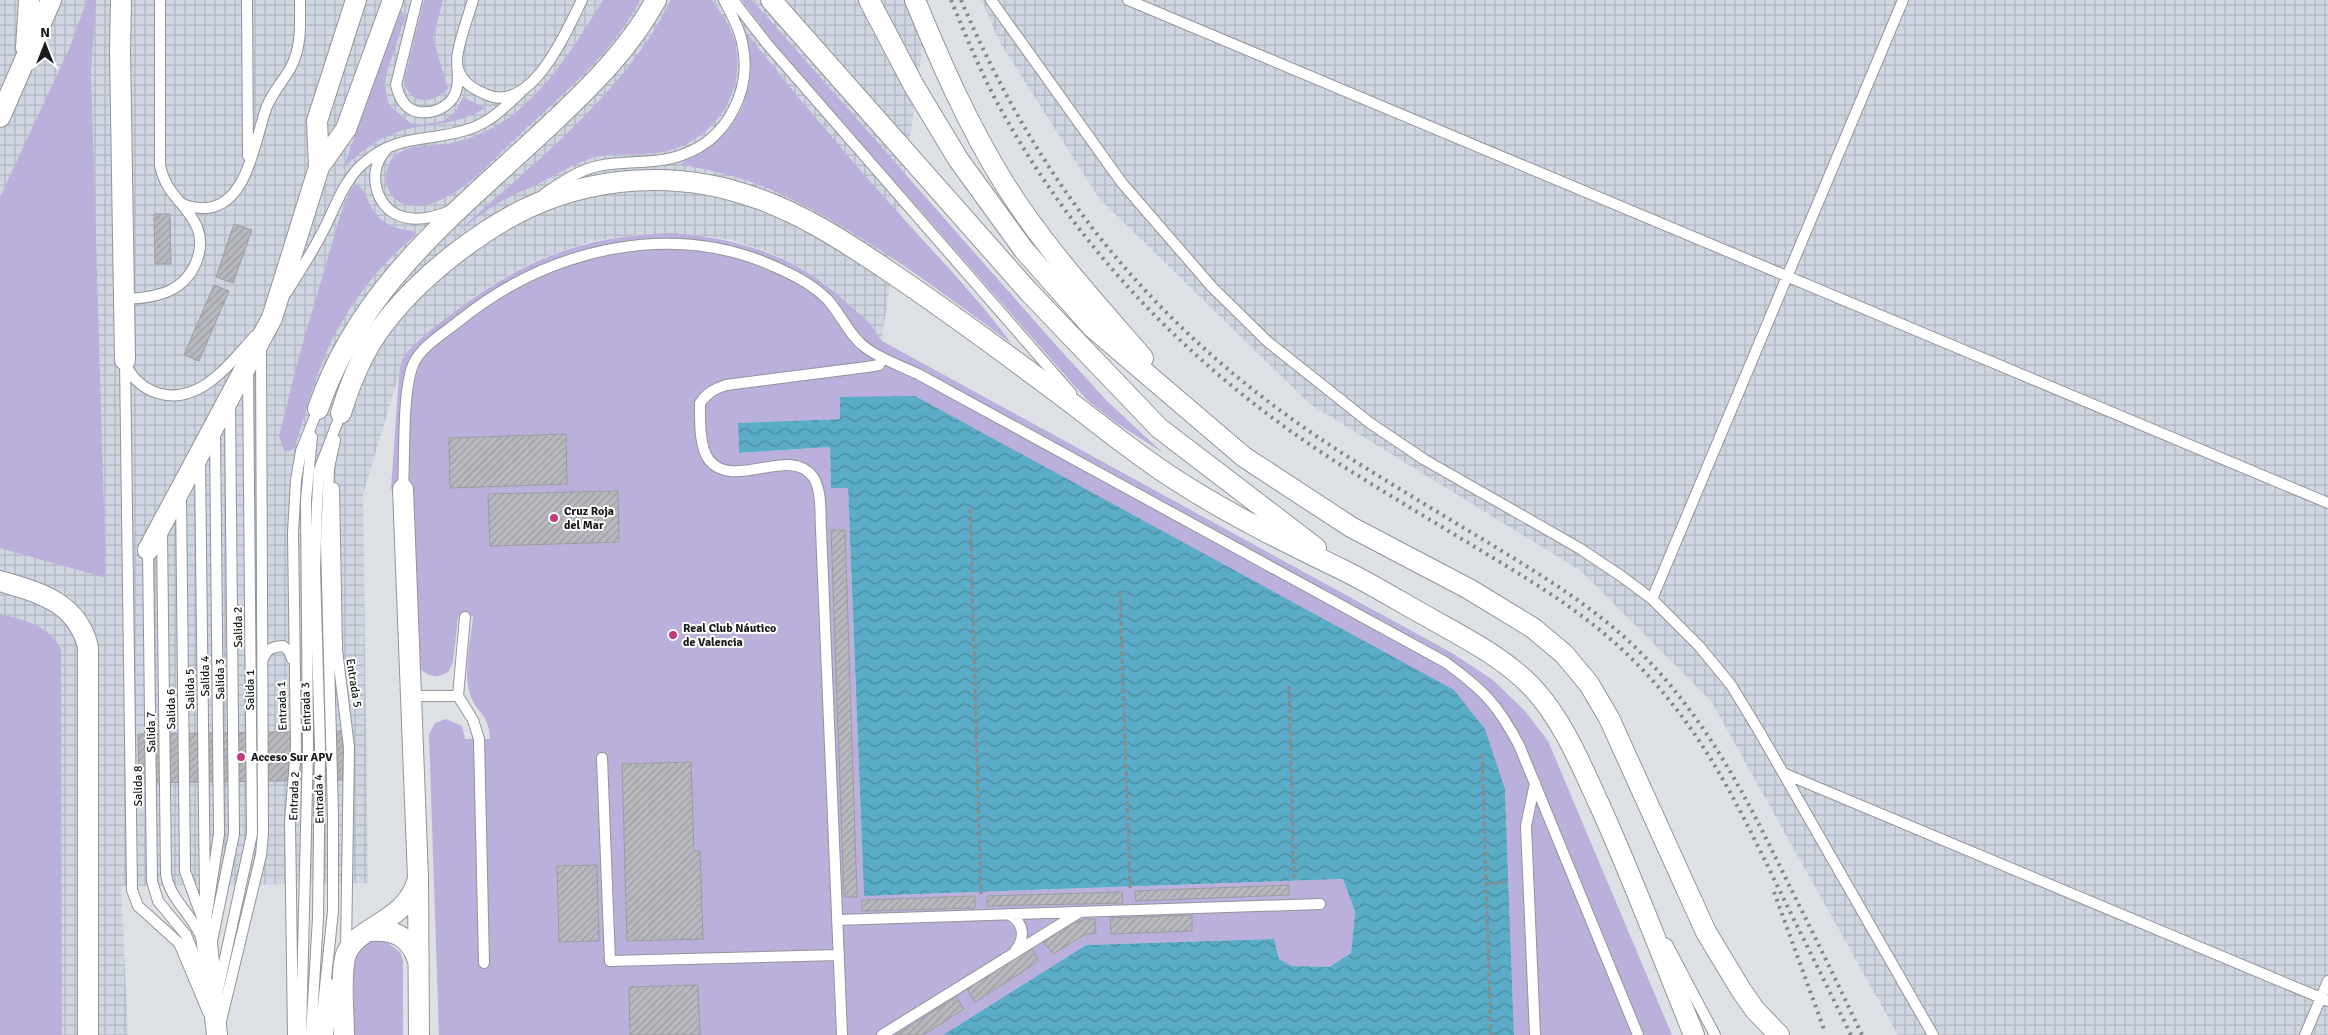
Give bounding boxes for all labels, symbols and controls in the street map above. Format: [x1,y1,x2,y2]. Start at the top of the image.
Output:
north arrow [20,20,70,70]
text: N [40,24,50,41]
place label: Cruz Roja del Mar [564,504,614,533]
marker: Cruz Roja del Mar [548,512,560,524]
street label: Salida 2 [231,606,246,648]
place label: Real Club Náutico de Valencia [683,621,776,650]
marker: Real Club Náutico de Valencia [667,629,679,641]
street label: Salida 4 [198,655,213,697]
street label: Entrada 5 [342,657,365,709]
street label: Salida 3 [213,658,228,700]
street label: Salida 5 [183,668,198,710]
street label: Salida 1 [243,669,258,711]
street label: Entrada 1 [274,681,291,731]
street label: Entrada 3 [298,682,315,732]
street label: Salida 6 [164,688,179,730]
street label: Salida 7 [144,711,159,753]
place label: Acceso Sur APV [251,750,333,765]
marker: Acceso Sur APV [235,751,247,763]
street label: Salida 8 [131,765,146,807]
street label: Entrada 2 [286,771,303,821]
street label: Entrada 4 [311,773,328,824]

